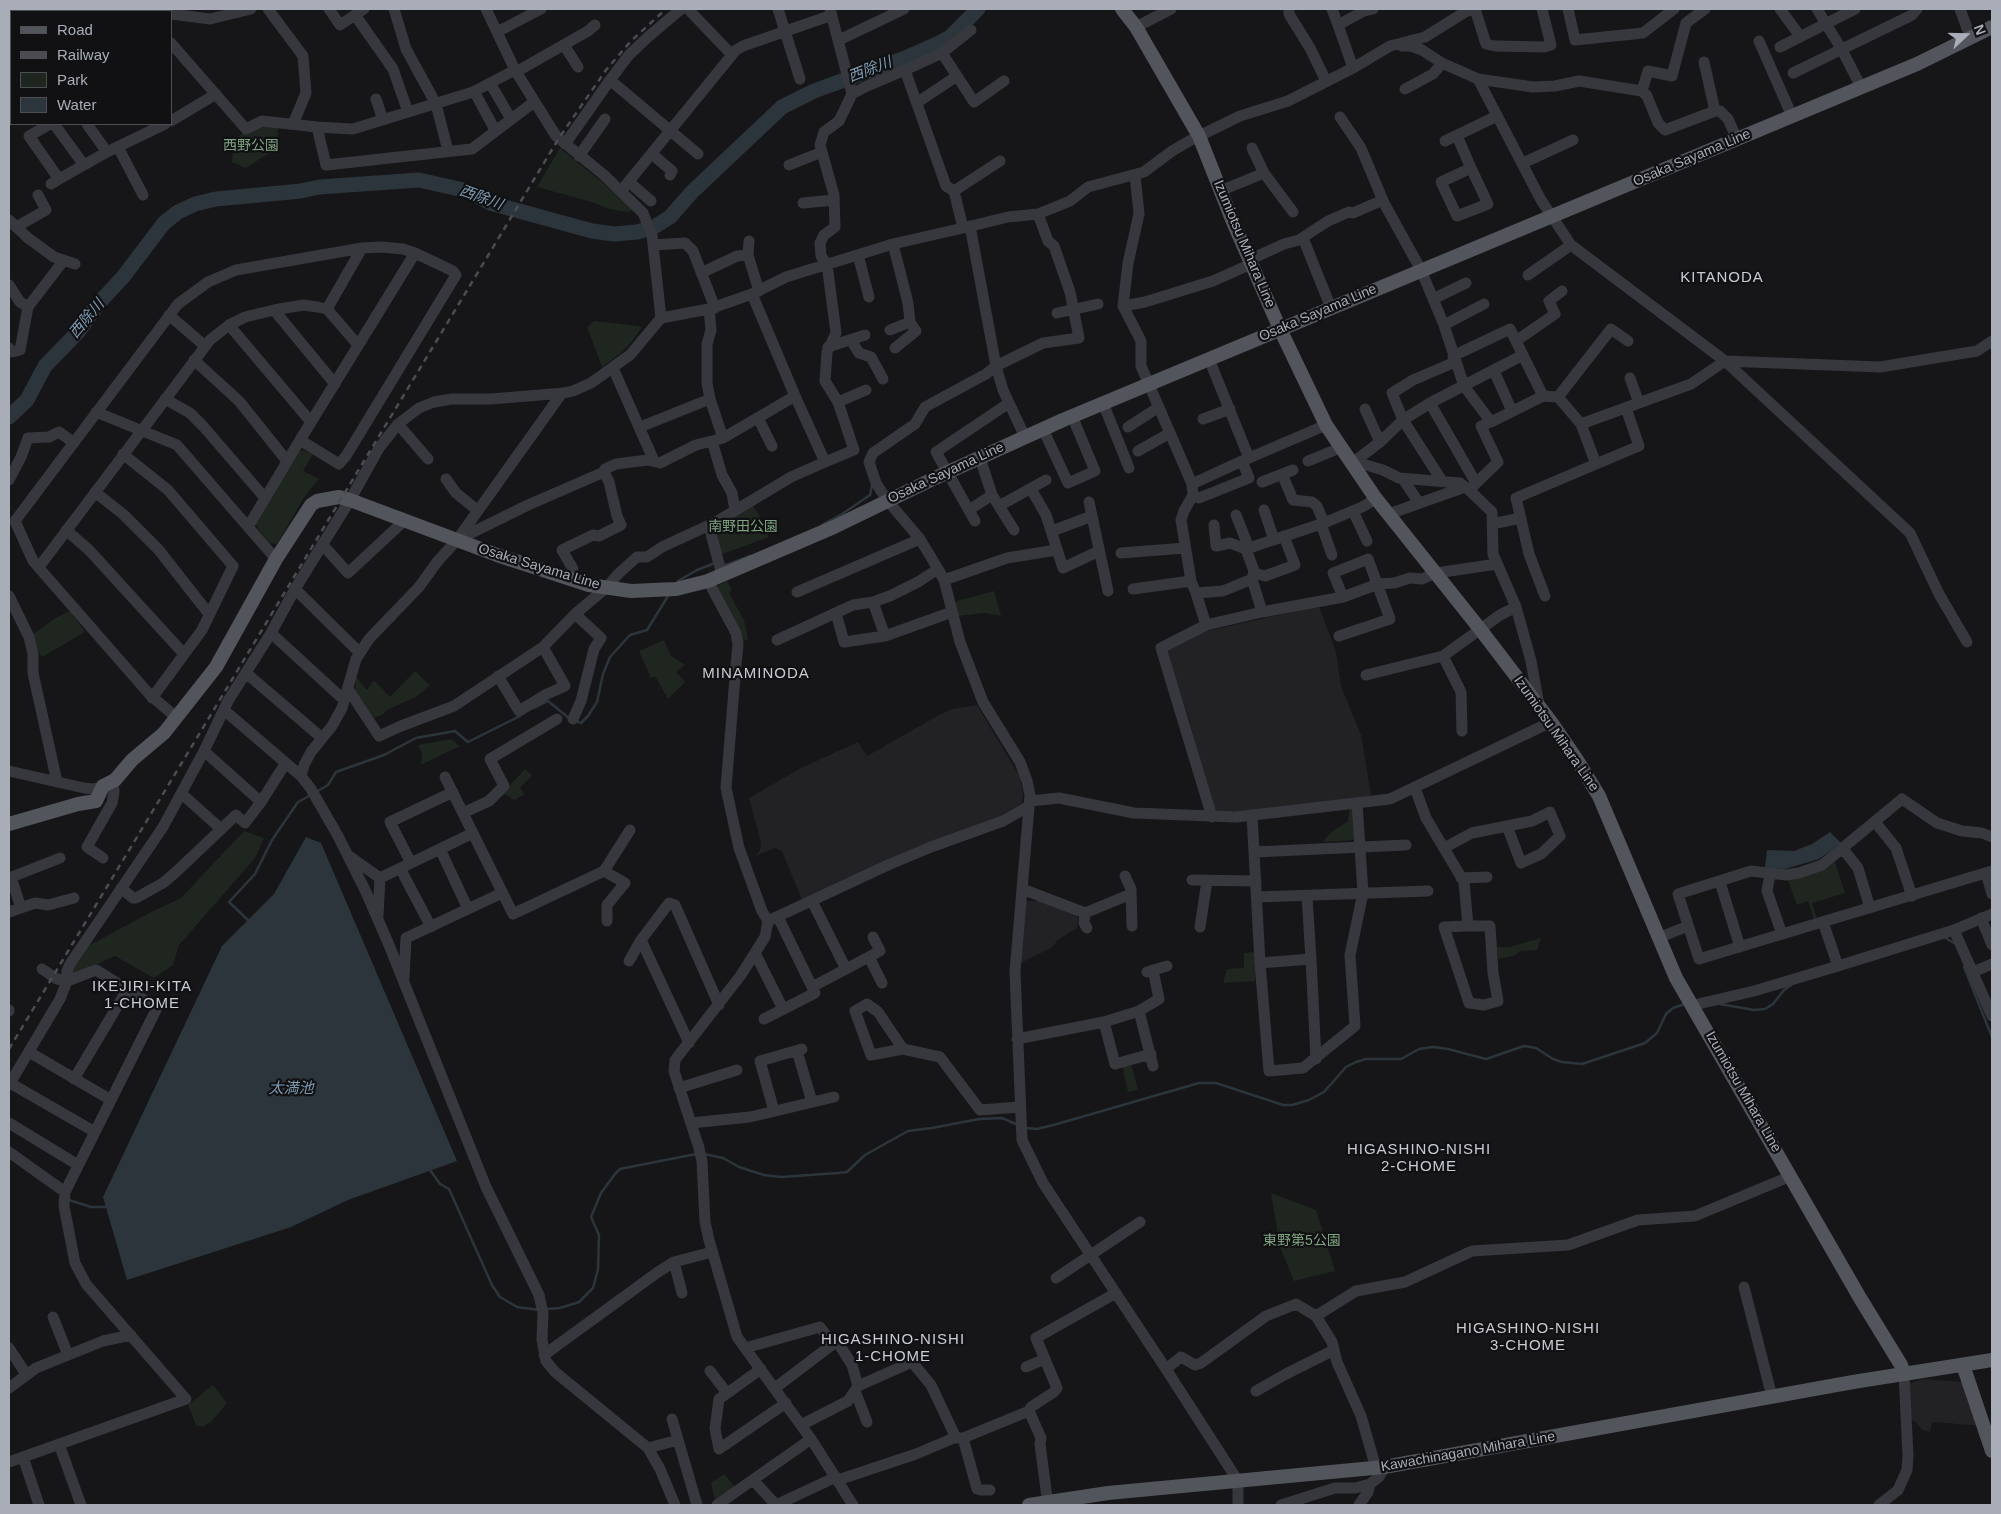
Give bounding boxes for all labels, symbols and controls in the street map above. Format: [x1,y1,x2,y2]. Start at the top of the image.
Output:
legend [10,10,172,125]
north arrow [1941,10,1991,60]
text: Road [57,21,93,38]
text: N [1971,22,1989,37]
text: Railway [57,46,110,63]
water label: 西除川 [846,54,894,86]
text: Park [57,71,88,88]
text: Water [57,96,96,113]
street label: Osaka Sayama Line [1631,126,1753,190]
park label: 西野公園 [223,138,279,154]
street label: Izumiotsu Mihara Line [1210,178,1278,310]
water label: 西除川 [457,182,505,214]
district label: KITANODA [1679,269,1765,287]
street label: Osaka Sayama Line [1257,281,1379,345]
water label: 西除川 [66,296,108,342]
street label: Osaka Sayama Line [885,439,1007,507]
park label: 南野田公園 [708,519,778,535]
street label: Osaka Sayama Line [476,541,602,593]
district label: MINAMINODA [701,665,811,683]
street label: Izumiotsu Mihara Line [1510,673,1602,795]
district label: IKEJIRI-KITA 1-CHOME [90,978,194,1013]
street label: Izumiotsu Mihara Line [1701,1028,1785,1156]
water label: 太満池 [269,1080,313,1098]
district label: HIGASHINO-NISHI 2-CHOME [1345,1141,1493,1176]
park label: 東野第5公園 [1263,1233,1341,1249]
district label: HIGASHINO-NISHI 3-CHOME [1454,1320,1602,1355]
district label: HIGASHINO-NISHI 1-CHOME [819,1331,967,1366]
street label: Kawachinagano Mihara Line [1380,1428,1556,1476]

